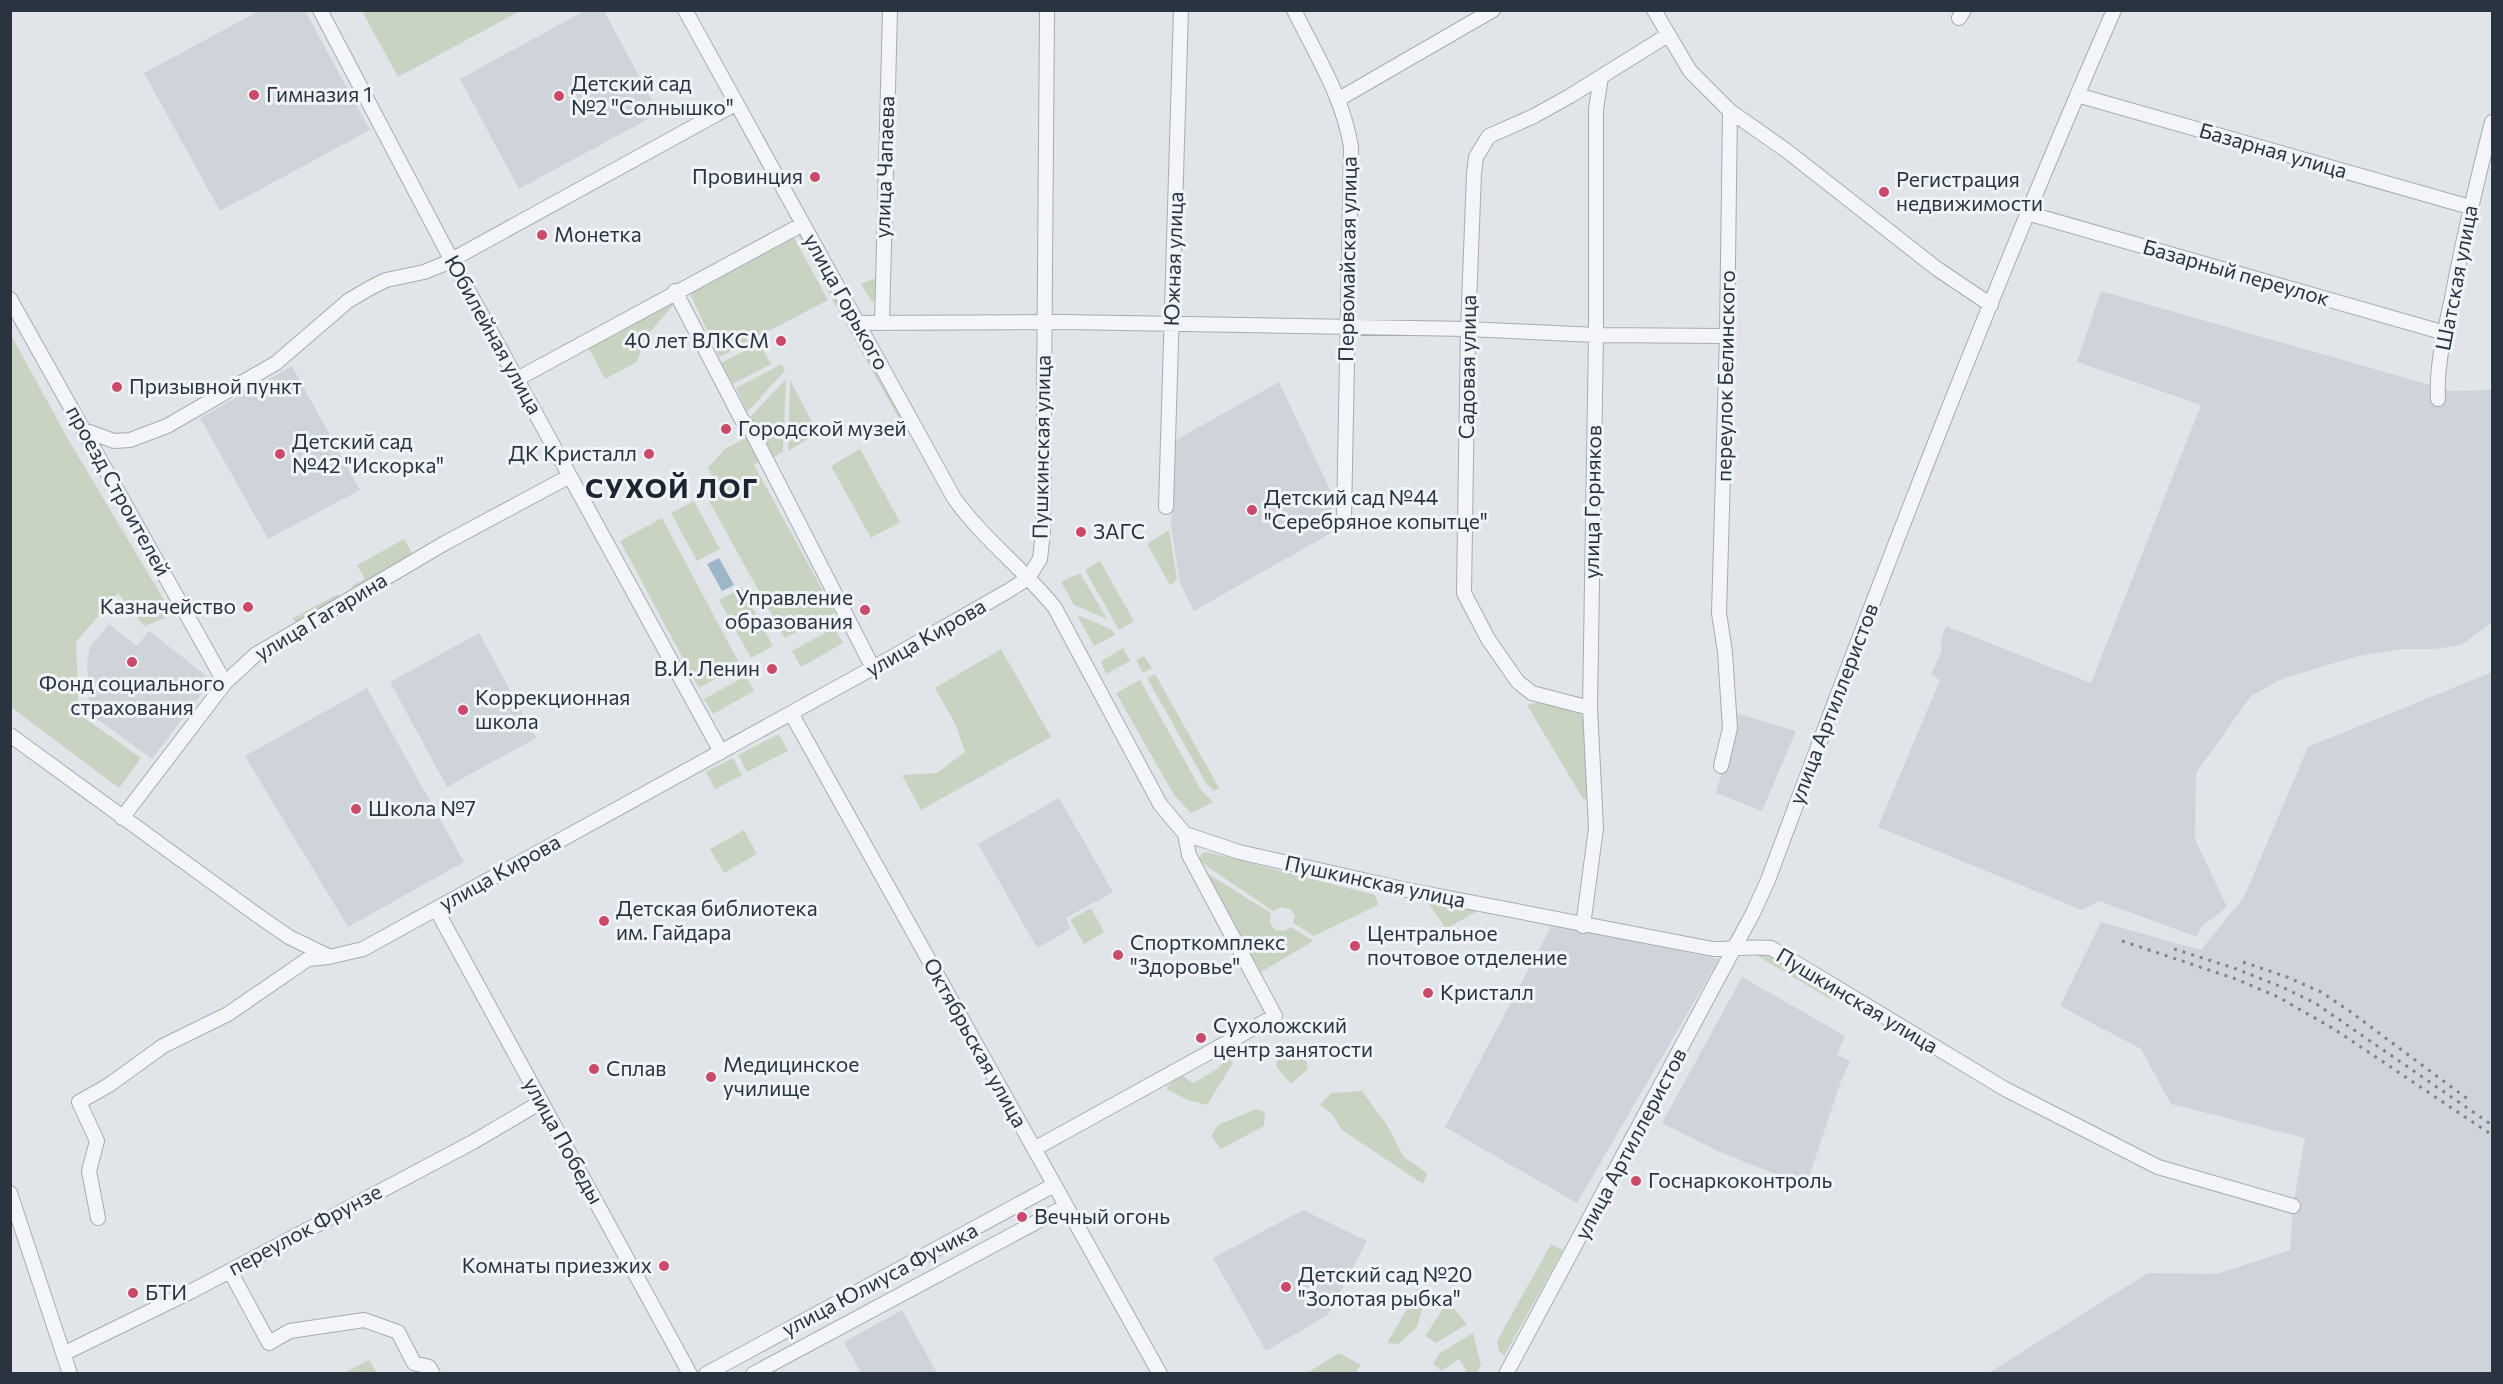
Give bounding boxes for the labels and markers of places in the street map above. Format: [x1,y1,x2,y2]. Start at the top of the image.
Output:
place label: Детский сад №2 "Солнышко" [571,70,734,119]
place label: Гимназия 1 [266,81,372,106]
marker: Гимназия 1 [247,88,261,102]
marker: Детский сад №2 "Солнышко" [552,89,566,103]
place label: Провинция [692,163,803,188]
place label: Регистрация недвижимости [1896,166,2043,215]
marker: Провинция [808,170,822,184]
marker: Регистрация недвижимости [1877,185,1891,199]
place label: Монетка [554,221,642,246]
marker: Монетка [535,228,549,242]
place label: 40 лет ВЛКСМ [624,327,769,352]
marker: 40 лет ВЛКСМ [774,334,788,348]
place label: Призывной пункт [129,373,302,398]
marker: Призывной пункт [110,380,124,394]
place label: Городской музей [738,415,907,440]
marker: Городской музей [719,422,733,436]
place label: Детский сад №42 "Искорка" [292,428,444,477]
place label: ДК Кристалл [509,440,637,465]
marker: Детский сад №42 "Искорка" [273,447,287,461]
marker: ДК Кристалл [642,447,656,461]
place label: Детский сад №44 "Серебряное копытце" [1264,484,1488,533]
marker: Детский сад №44 "Серебряное копытце" [1245,503,1259,517]
place label: ЗАГС [1093,518,1145,543]
marker: ЗАГС [1074,525,1088,539]
place label: Управление образования [725,584,853,633]
place label: Казначейство [100,593,236,618]
marker: Казначейство [241,600,255,614]
marker: Управление образования [858,603,872,617]
marker: Фонд социального страхования [125,655,139,669]
place label: В.И. Ленин [654,655,760,680]
marker: В.И. Ленин [765,662,779,676]
place label: Фонд социального страхования [39,670,225,719]
place label: Коррекционная школа [475,684,630,733]
marker: Коррекционная школа [456,703,470,717]
place label: Школа №7 [368,795,476,820]
marker: Школа №7 [349,802,363,816]
place label: Детская библиотека им. Гайдара [616,895,818,944]
marker: Детская библиотека им. Гайдара [597,914,611,928]
place label: Центральное почтовое отделение [1367,920,1567,969]
place label: Спорткомплекс "Здоровье" [1130,929,1285,978]
marker: Центральное почтовое отделение [1348,939,1362,953]
marker: Спорткомплекс "Здоровье" [1111,948,1125,962]
place label: Кристалл [1440,979,1534,1004]
marker: Кристалл [1421,986,1435,1000]
place label: Сухоложский центр занятости [1213,1012,1373,1061]
marker: Сухоложский центр занятости [1194,1031,1208,1045]
place label: Медицинское училище [723,1051,859,1100]
place label: Сплав [606,1055,667,1080]
marker: Сплав [587,1062,601,1076]
marker: Медицинское училище [704,1070,718,1084]
place label: Госнаркоконтроль [1648,1167,1833,1192]
marker: Госнаркоконтроль [1629,1174,1643,1188]
place label: Вечный огонь [1034,1203,1170,1228]
marker: Вечный огонь [1015,1210,1029,1224]
place label: Комнаты приезжих [462,1252,652,1277]
marker: Комнаты приезжих [657,1259,671,1273]
place label: Детский сад №20 "Золотая рыбка" [1298,1261,1473,1310]
place label: БТИ [145,1279,187,1304]
marker: Детский сад №20 "Золотая рыбка" [1279,1280,1293,1294]
marker: БТИ [126,1286,140,1300]

